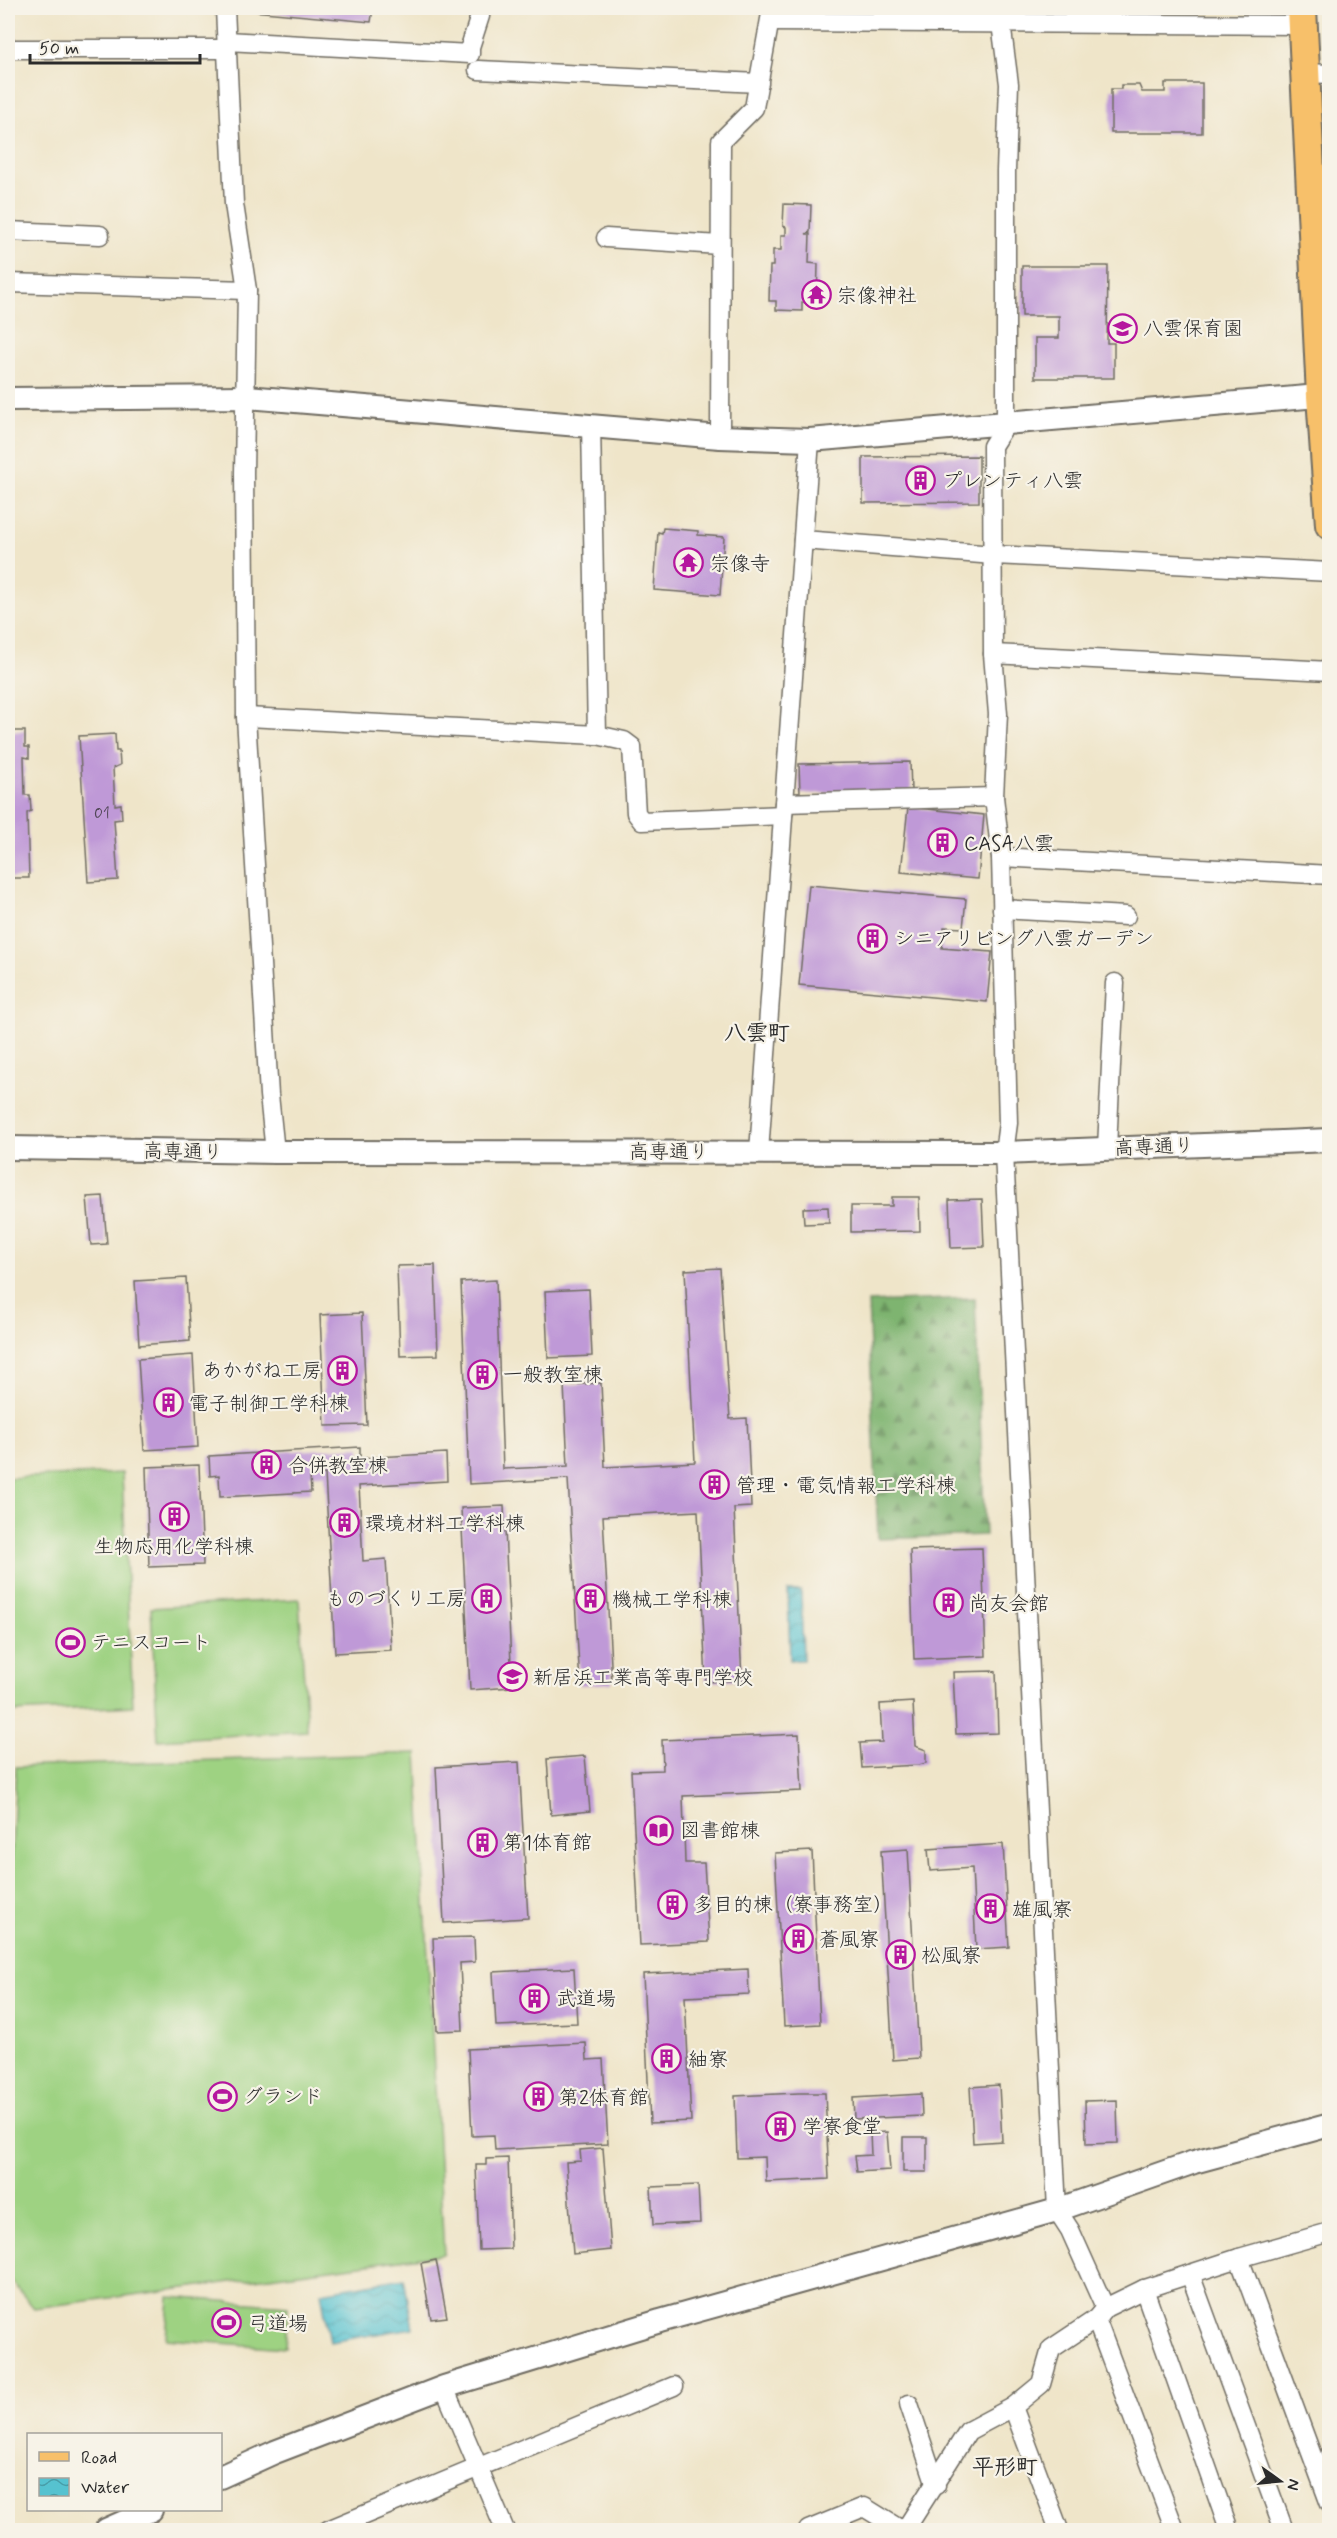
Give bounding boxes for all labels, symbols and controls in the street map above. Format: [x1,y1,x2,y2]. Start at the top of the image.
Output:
scale bar [30,27,200,65]
text: 50 m [39,37,79,61]
temple icon: 宗像神社 [800,279,832,311]
place label: 宗像神社 [837,283,917,310]
school or university icon: 八雲保育園 [1106,312,1138,344]
place label: 八雲保育園 [1143,316,1243,343]
building icon: プレンティ八雲 [905,464,937,496]
place label: プレンティ八雲 [942,468,1083,495]
temple icon: 宗像寺 [673,547,705,579]
place label: 宗像寺 [710,551,770,578]
house number: 01 [94,803,110,824]
building icon: CASA八雲 [927,827,959,859]
place label: CASA八雲 [964,831,1054,858]
building icon: シニアリビング八雲ガーデン [857,922,889,954]
place label: シニアリビング八雲ガーデン [894,926,1154,953]
district label: 八雲町 [724,1020,790,1048]
street label: 高専通り [1114,1133,1194,1162]
street label: 高専通り [143,1138,223,1167]
street label: 高専通り [629,1139,709,1166]
building icon: あかがね工房 [327,1354,359,1386]
place label: あかがね工房 [202,1358,322,1385]
building icon: 一般教室棟 [466,1358,498,1390]
place label: 一般教室棟 [503,1362,603,1389]
building icon: 電子制御工学科棟 [152,1387,184,1419]
place label: 電子制御工学科棟 [189,1391,349,1418]
building icon: 合併教室棟 [251,1449,283,1481]
place label: 合併教室棟 [288,1453,388,1480]
building icon: 管理・電気情報工学科棟 [699,1469,731,1501]
place label: 管理・電気情報工学科棟 [736,1473,956,1500]
building icon: 生物応用化学科棟 [158,1500,190,1532]
building icon: 環境材料工学科棟 [328,1507,360,1539]
place label: 環境材料工学科棟 [365,1511,525,1538]
place label: 生物応用化学科棟 [94,1534,254,1561]
building icon: ものづくり工房 [471,1582,503,1614]
building icon: 機械工学科棟 [575,1583,607,1615]
place label: ものづくり工房 [326,1586,466,1613]
place label: 機械工学科棟 [612,1587,732,1614]
building icon: 尚友会館 [932,1587,964,1619]
place label: 尚友会館 [969,1591,1049,1618]
sports icon: テニスコート [54,1626,86,1658]
place label: テニスコート [91,1630,211,1657]
school or university icon: 新居浜工業高等専門学校 [496,1661,528,1693]
place label: 新居浜工業高等専門学校 [533,1665,753,1692]
library icon: 図書館棟 [643,1814,675,1846]
place label: 図書館棟 [680,1818,760,1845]
building icon: 第1体育館 [466,1826,498,1858]
place label: 第1体育館 [503,1830,592,1857]
building icon: 多目的棟（寮事務室） [656,1888,688,1920]
place label: 多目的棟（寮事務室） [693,1892,893,1919]
building icon: 雄風寮 [975,1893,1007,1925]
place label: 雄風寮 [1012,1897,1072,1924]
building icon: 蒼風寮 [782,1923,814,1955]
place label: 蒼風寮 [819,1927,879,1954]
building icon: 松風寮 [884,1939,916,1971]
place label: 松風寮 [921,1943,981,1970]
building icon: 武道場 [519,1982,551,2014]
place label: 武道場 [556,1986,616,2013]
building icon: 紬寮 [651,2043,683,2075]
place label: 紬寮 [688,2047,728,2074]
sports icon: グランド [206,2080,238,2112]
building icon: 第2体育館 [522,2081,554,2113]
place label: グランド [243,2084,323,2111]
place label: 第2体育館 [559,2085,649,2112]
building icon: 学寮食堂 [765,2110,797,2142]
place label: 学寮食堂 [802,2114,882,2141]
sports icon: 弓道場 [211,2307,243,2339]
place label: 弓道場 [248,2311,308,2338]
legend [27,2433,222,2511]
text: Road [81,2446,117,2470]
north arrow [1250,2451,1310,2511]
district label: 平形町 [972,2454,1038,2482]
text: Water [81,2476,130,2500]
text: N [1282,2477,1305,2492]

